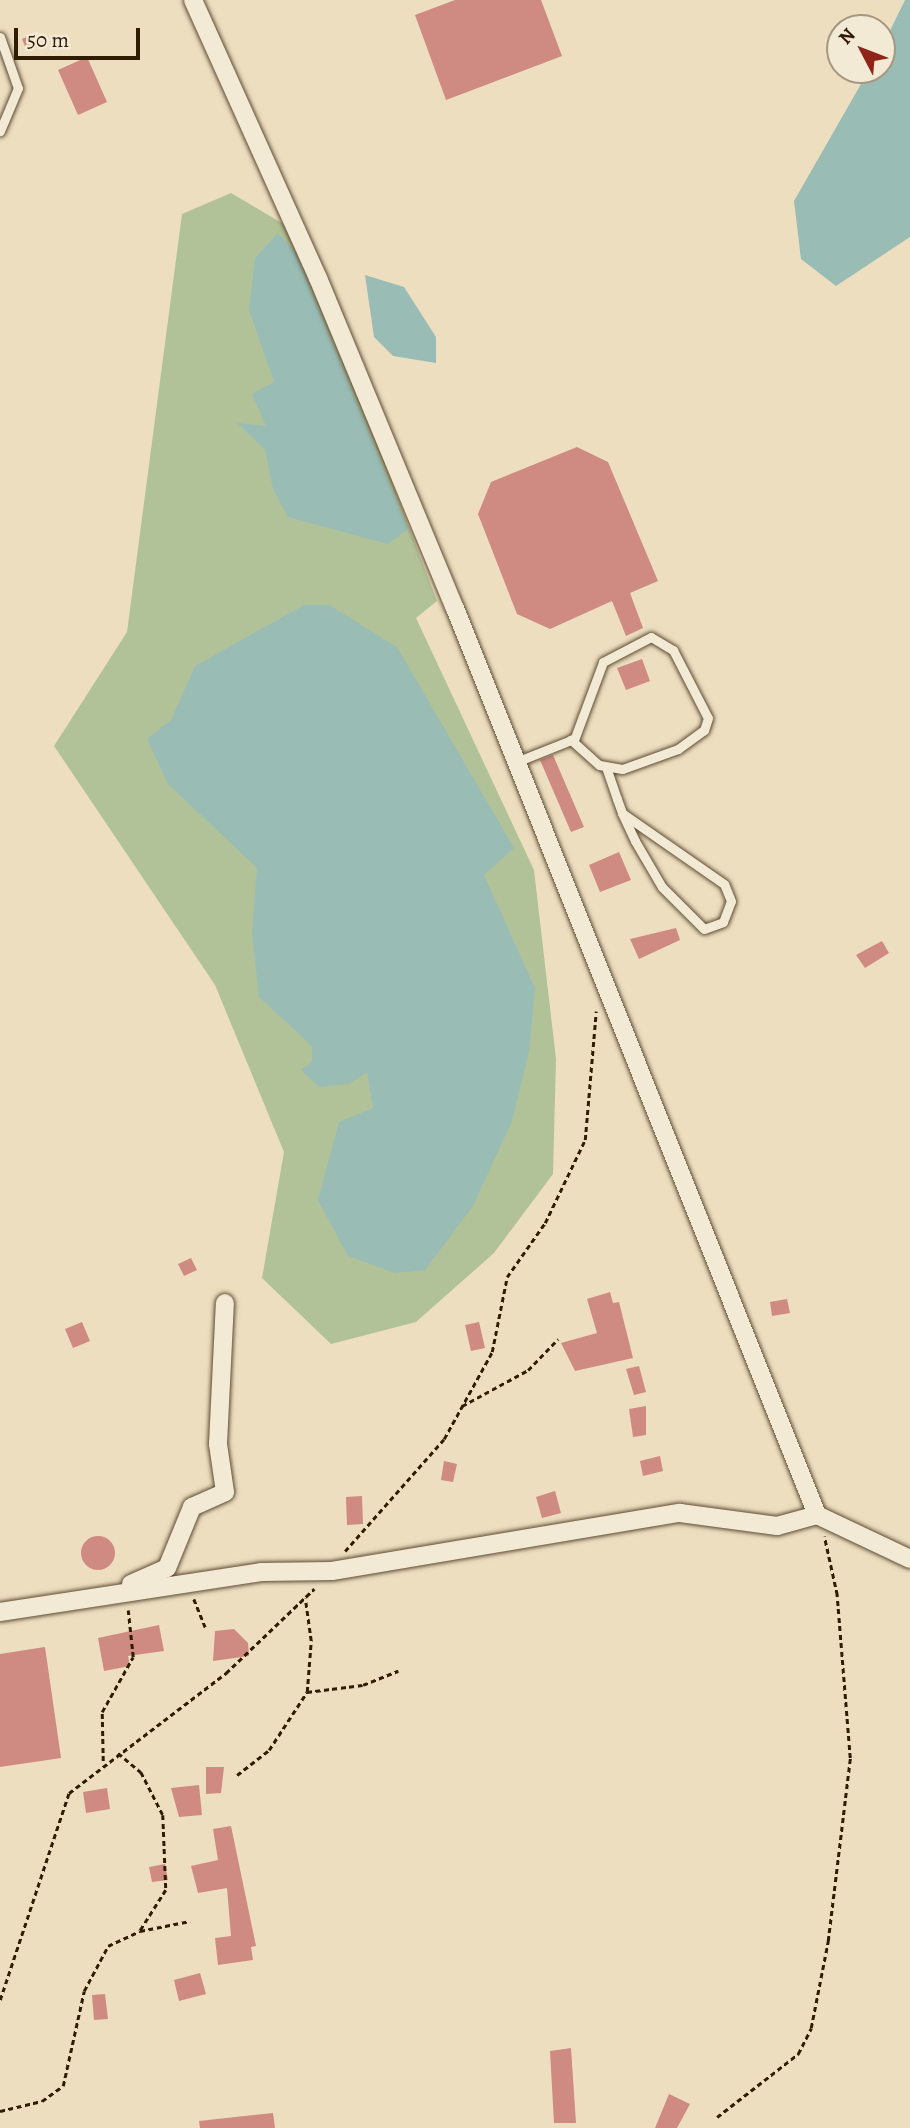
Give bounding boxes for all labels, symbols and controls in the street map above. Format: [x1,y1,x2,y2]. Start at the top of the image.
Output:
scale bar [18,14,144,58]
north arrow [826,14,896,84]
text: N [833,22,861,50]
text: 50 m [27,26,69,54]

